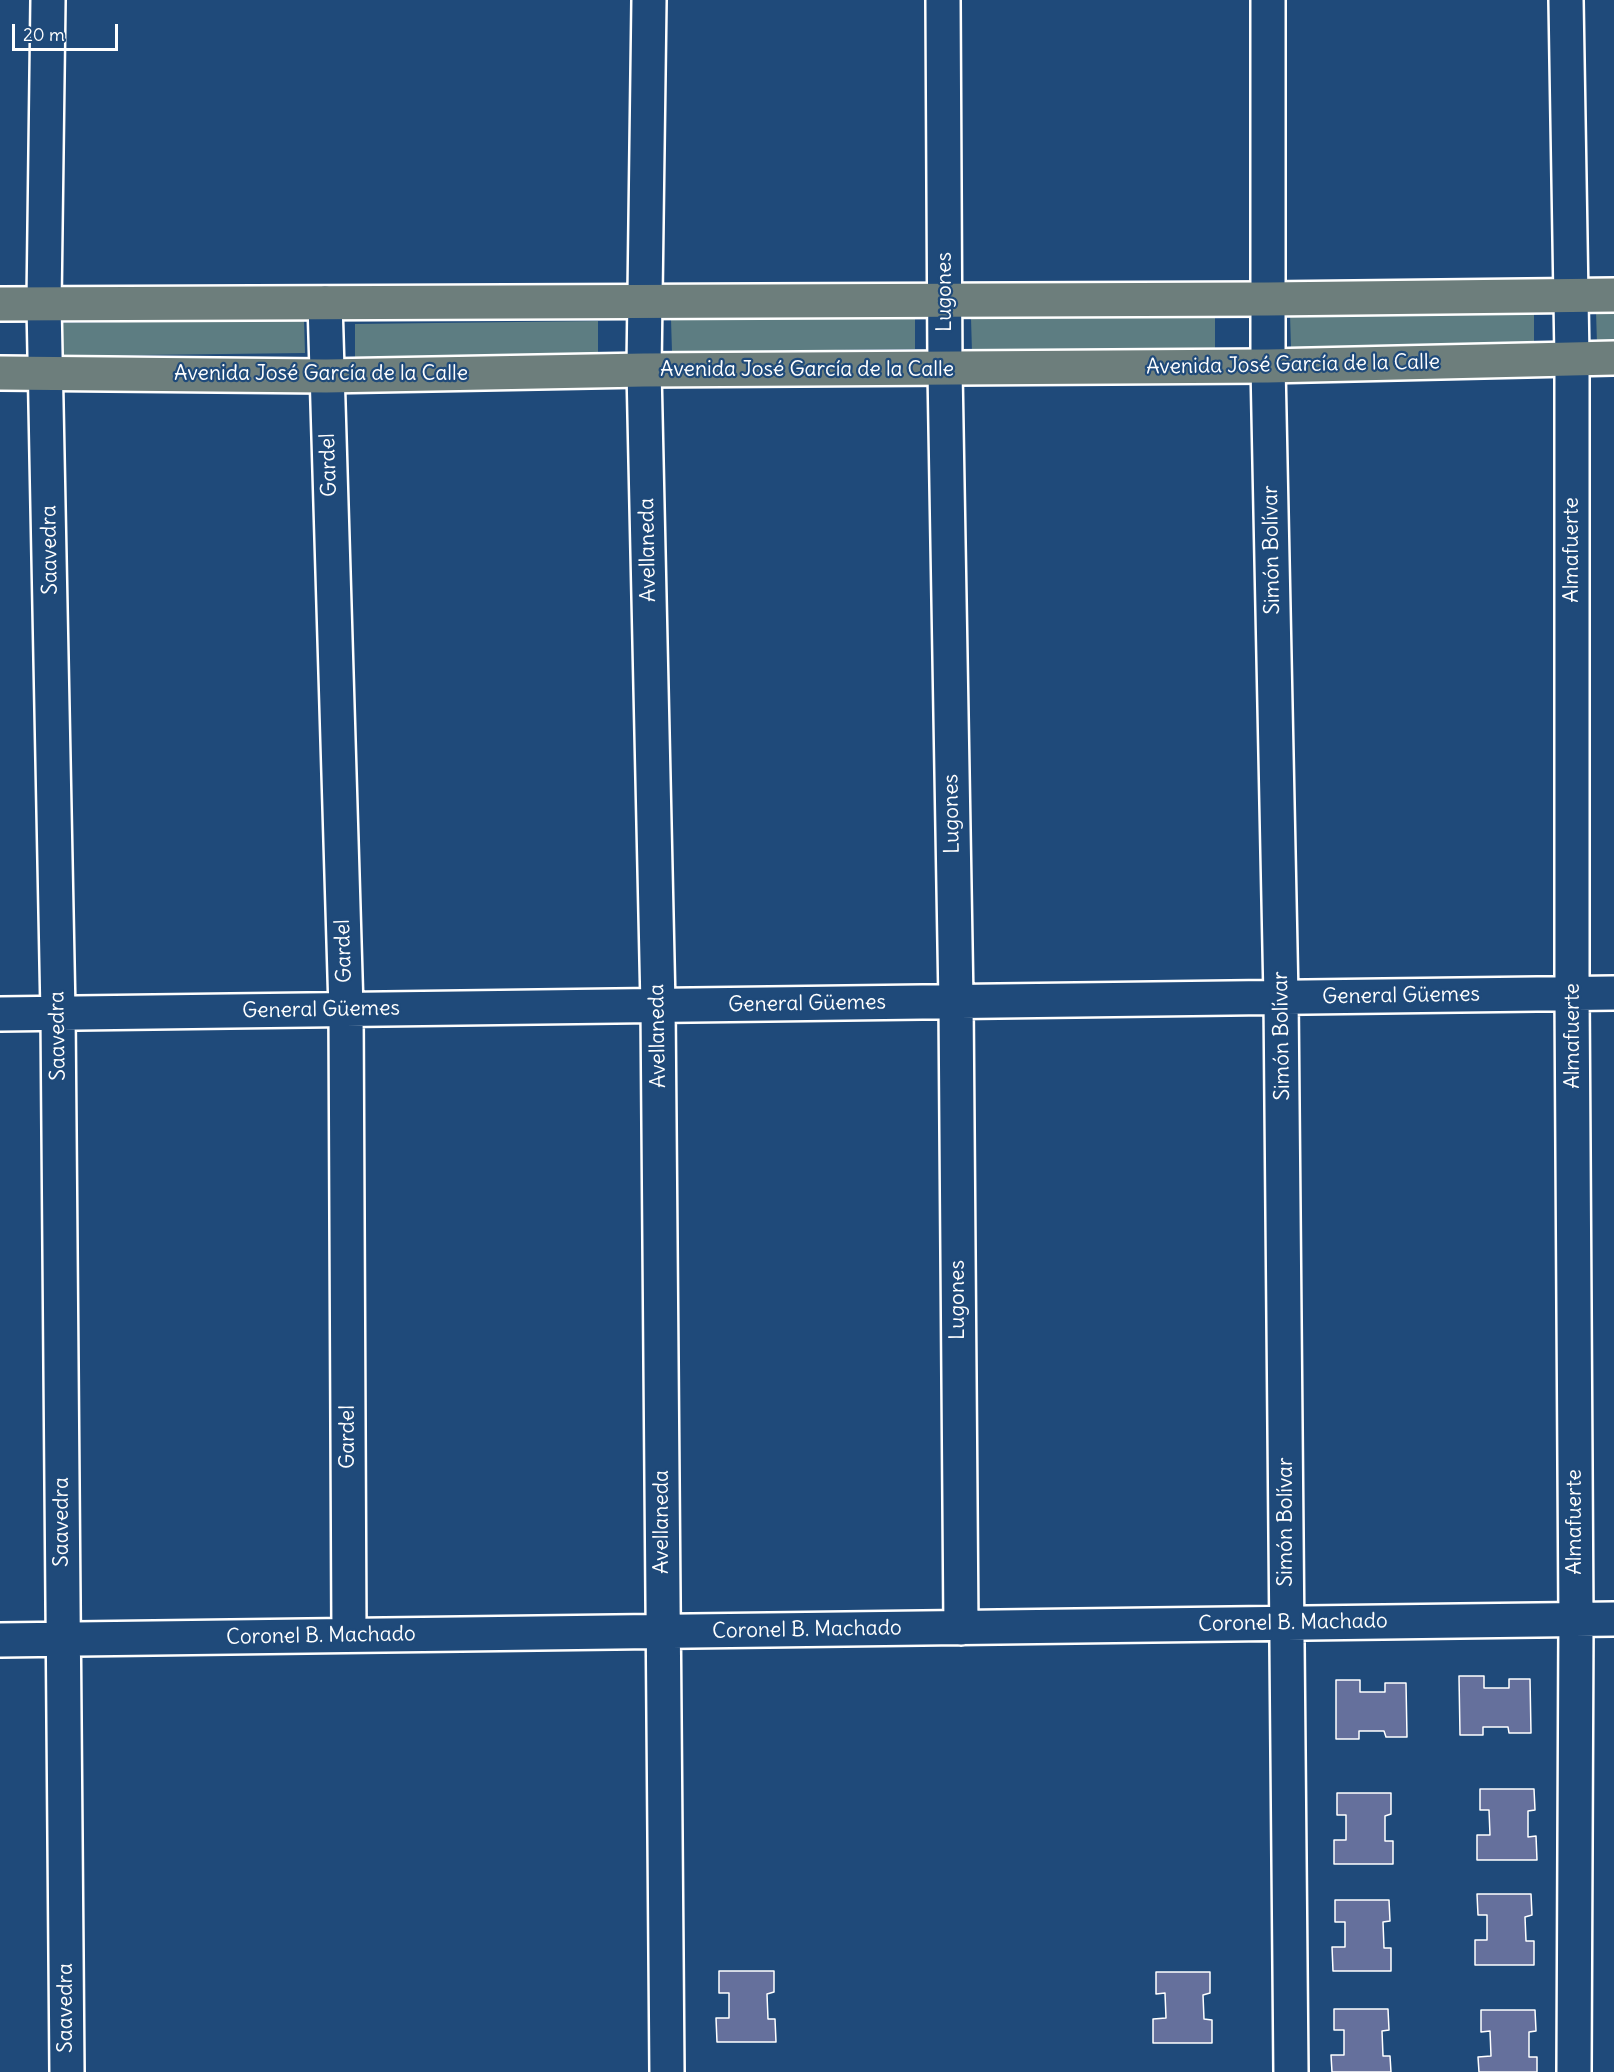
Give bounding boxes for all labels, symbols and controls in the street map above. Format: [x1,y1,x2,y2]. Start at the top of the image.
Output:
scale bar [15,12,122,50]
text: 20 m [23,23,65,46]
street label: Lugones [932,252,958,332]
street label: Avenida José García de la Calle [1146,350,1440,380]
street label: Avenida José García de la Calle [660,357,954,383]
street label: Avenida José García de la Calle [174,361,468,387]
street label: Gardel [315,433,343,497]
street label: Simón Bolívar [1258,485,1286,615]
street label: Almafuerte [1559,497,1585,603]
street label: Avellaneda [634,498,662,602]
street label: Saavedra [37,505,63,595]
street label: Lugones [939,774,965,854]
street label: Gardel [330,919,358,983]
street label: Simón Bolívar [1268,971,1296,1101]
street label: General Güemes [1322,982,1480,1010]
street label: Almafuerte [1560,983,1586,1089]
street label: Avellaneda [644,984,672,1088]
street label: General Güemes [728,990,886,1018]
street label: Saavedra [45,991,71,1081]
street label: General Güemes [242,996,400,1024]
street label: Lugones [945,1260,971,1340]
street label: Gardel [335,1405,361,1469]
street label: Simón Bolívar [1273,1457,1299,1587]
street label: Almafuerte [1562,1469,1588,1575]
street label: Avellaneda [649,1470,675,1574]
street label: Saavedra [49,1477,75,1567]
street label: Coronel B. Machado [1198,1609,1388,1637]
street label: Coronel B. Machado [712,1616,902,1644]
street label: Coronel B. Machado [226,1622,416,1650]
street label: Saavedra [53,1963,79,2053]

